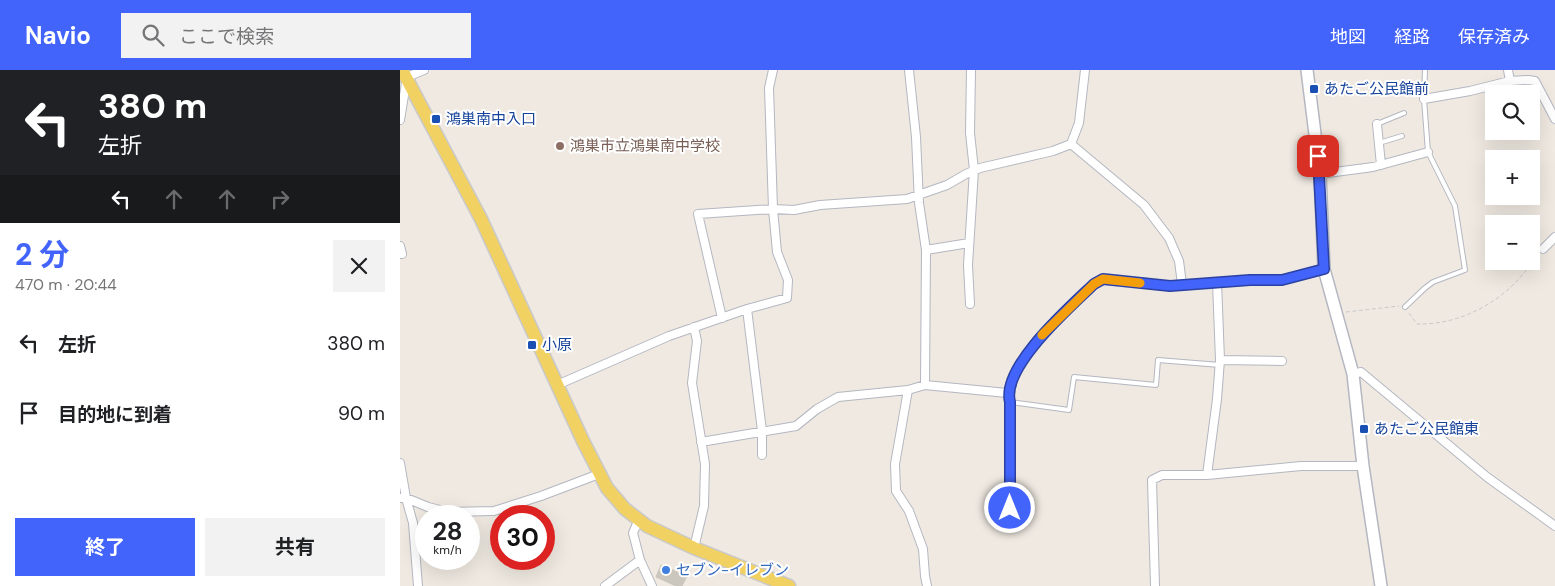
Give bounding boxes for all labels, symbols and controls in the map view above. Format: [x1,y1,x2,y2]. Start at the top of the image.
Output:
search box [121,13,471,58]
text: Navio [25,20,91,51]
icon: search [139,21,167,49]
text: ここで検索 [179,24,274,49]
text: 地図 [1330,25,1366,49]
text: 経路 [1394,25,1430,49]
text: 保存済み [1458,25,1530,49]
place label: あたご公民館前 [1324,79,1429,99]
text: 380 m [98,83,207,129]
marker: あたご公民館前 [1308,83,1320,95]
map controls [1485,85,1540,270]
button: search [1485,85,1540,140]
icon: left [15,90,80,155]
place label: 鴻巣南中入口 [446,109,536,129]
marker: 鴻巣南中入口 [430,113,442,125]
text: 左折 [98,131,142,160]
pin [1297,135,1339,177]
place label: 鴻巣市立鴻巣南中学校 [570,136,720,156]
marker: 鴻巣市立鴻巣南中学校 [554,140,566,152]
icon: arrive [1304,142,1332,170]
button: + [1485,150,1540,205]
icon: left [107,185,135,213]
icon: ahead [160,185,188,213]
icon: ahead [213,185,241,213]
icon: right [266,185,294,213]
button: − [1485,215,1540,270]
text: 2 分 [15,235,69,274]
button: close [333,240,385,292]
text: 470 m · 20:44 [15,274,117,295]
icon: left [15,329,43,357]
text: 380 m [327,331,385,356]
text: 左折 [58,332,96,357]
place label: 小原 [542,335,572,355]
marker: 小原 [526,339,538,351]
icon: arrive [15,399,43,427]
text: 90 m [338,401,385,426]
text: 目的地に到着 [58,402,172,427]
place label: あたご公民館東 [1374,419,1479,439]
marker: あたご公民館東 [1358,423,1370,435]
position arrow [983,481,1035,533]
speed limit sign: 30 [490,505,555,570]
text: 28 [432,515,463,548]
button: 終了 [15,518,195,576]
button: 共有 [205,518,385,576]
text: km/h [433,542,462,558]
place label: セブン-イレブン [676,560,789,580]
marker: セブン-イレブン [660,564,672,576]

